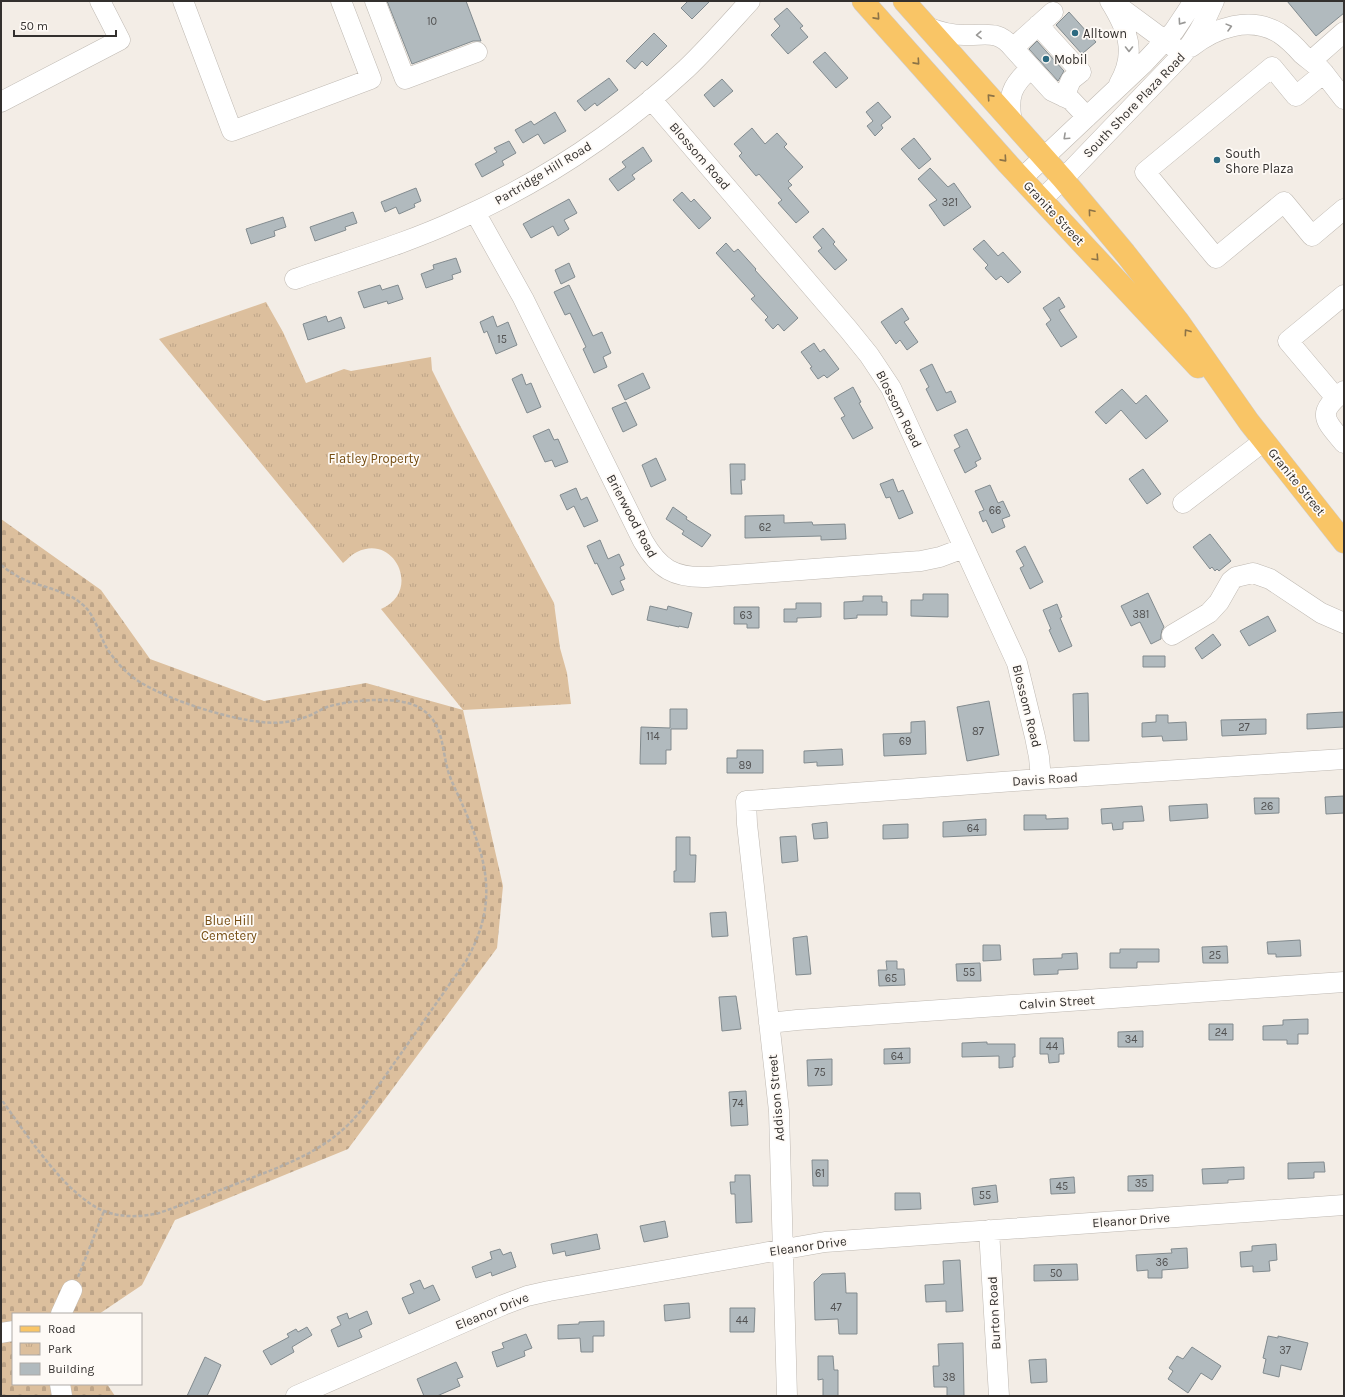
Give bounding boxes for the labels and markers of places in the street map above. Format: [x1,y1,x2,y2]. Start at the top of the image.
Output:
place label: Alltown [1083,26,1127,41]
marker: Alltown [1070,28,1080,38]
place label: Mobil [1054,52,1087,67]
marker: Mobil [1041,54,1051,64]
place label: South Shore Plaza [1225,146,1294,176]
marker: South Shore Plaza [1212,155,1222,165]

